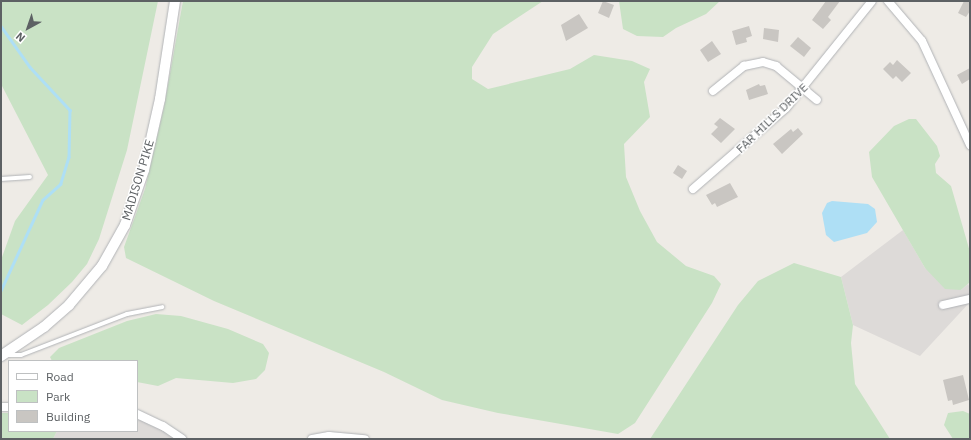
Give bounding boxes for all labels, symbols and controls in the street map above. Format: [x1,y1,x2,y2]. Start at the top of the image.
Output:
north arrow [8,8,48,48]
text: N [13,29,28,45]
street label: FAR HILLS DRIVE [733,80,811,156]
street label: MADISON PIKE [119,138,157,222]
legend [8,360,138,432]
text: Road [46,369,74,384]
text: Park [46,389,70,404]
text: Building [46,409,90,424]

